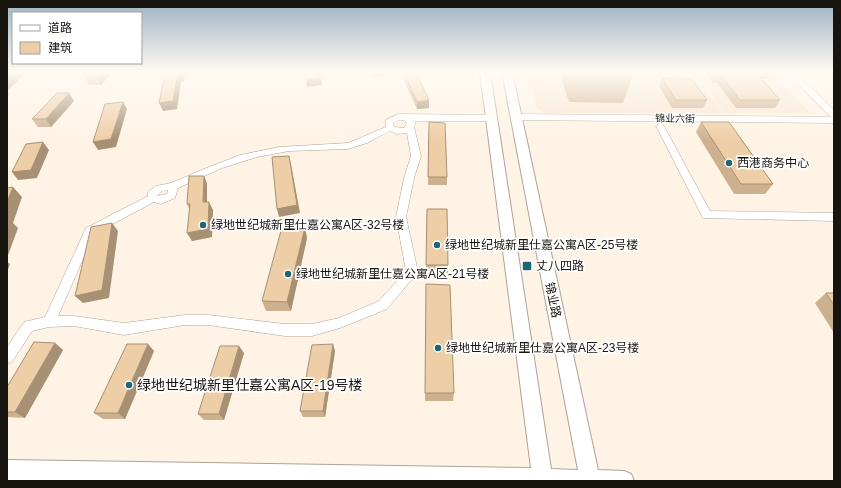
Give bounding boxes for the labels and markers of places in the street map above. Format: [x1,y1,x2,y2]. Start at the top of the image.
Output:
place label: 西港商务中心 [737,156,809,170]
marker: 西港商务中心 [724,158,734,168]
place label: 绿地世纪城新里仕嘉公寓A区-32号楼 [211,218,404,232]
marker: 绿地世纪城新里仕嘉公寓A区-32号楼 [198,220,208,230]
place label: 绿地世纪城新里仕嘉公寓A区-25号楼 [445,238,638,252]
marker: 绿地世纪城新里仕嘉公寓A区-25号楼 [432,240,442,250]
place label: 丈八四路 [536,259,584,273]
marker: 丈八四路 [521,260,533,272]
place label: 绿地世纪城新里仕嘉公寓A区-21号楼 [296,267,489,281]
marker: 绿地世纪城新里仕嘉公寓A区-21号楼 [283,269,293,279]
place label: 绿地世纪城新里仕嘉公寓A区-23号楼 [446,341,639,355]
marker: 绿地世纪城新里仕嘉公寓A区-23号楼 [433,343,443,353]
place label: 绿地世纪城新里仕嘉公寓A区-19号楼 [137,377,363,393]
marker: 绿地世纪城新里仕嘉公寓A区-19号楼 [124,380,134,390]

